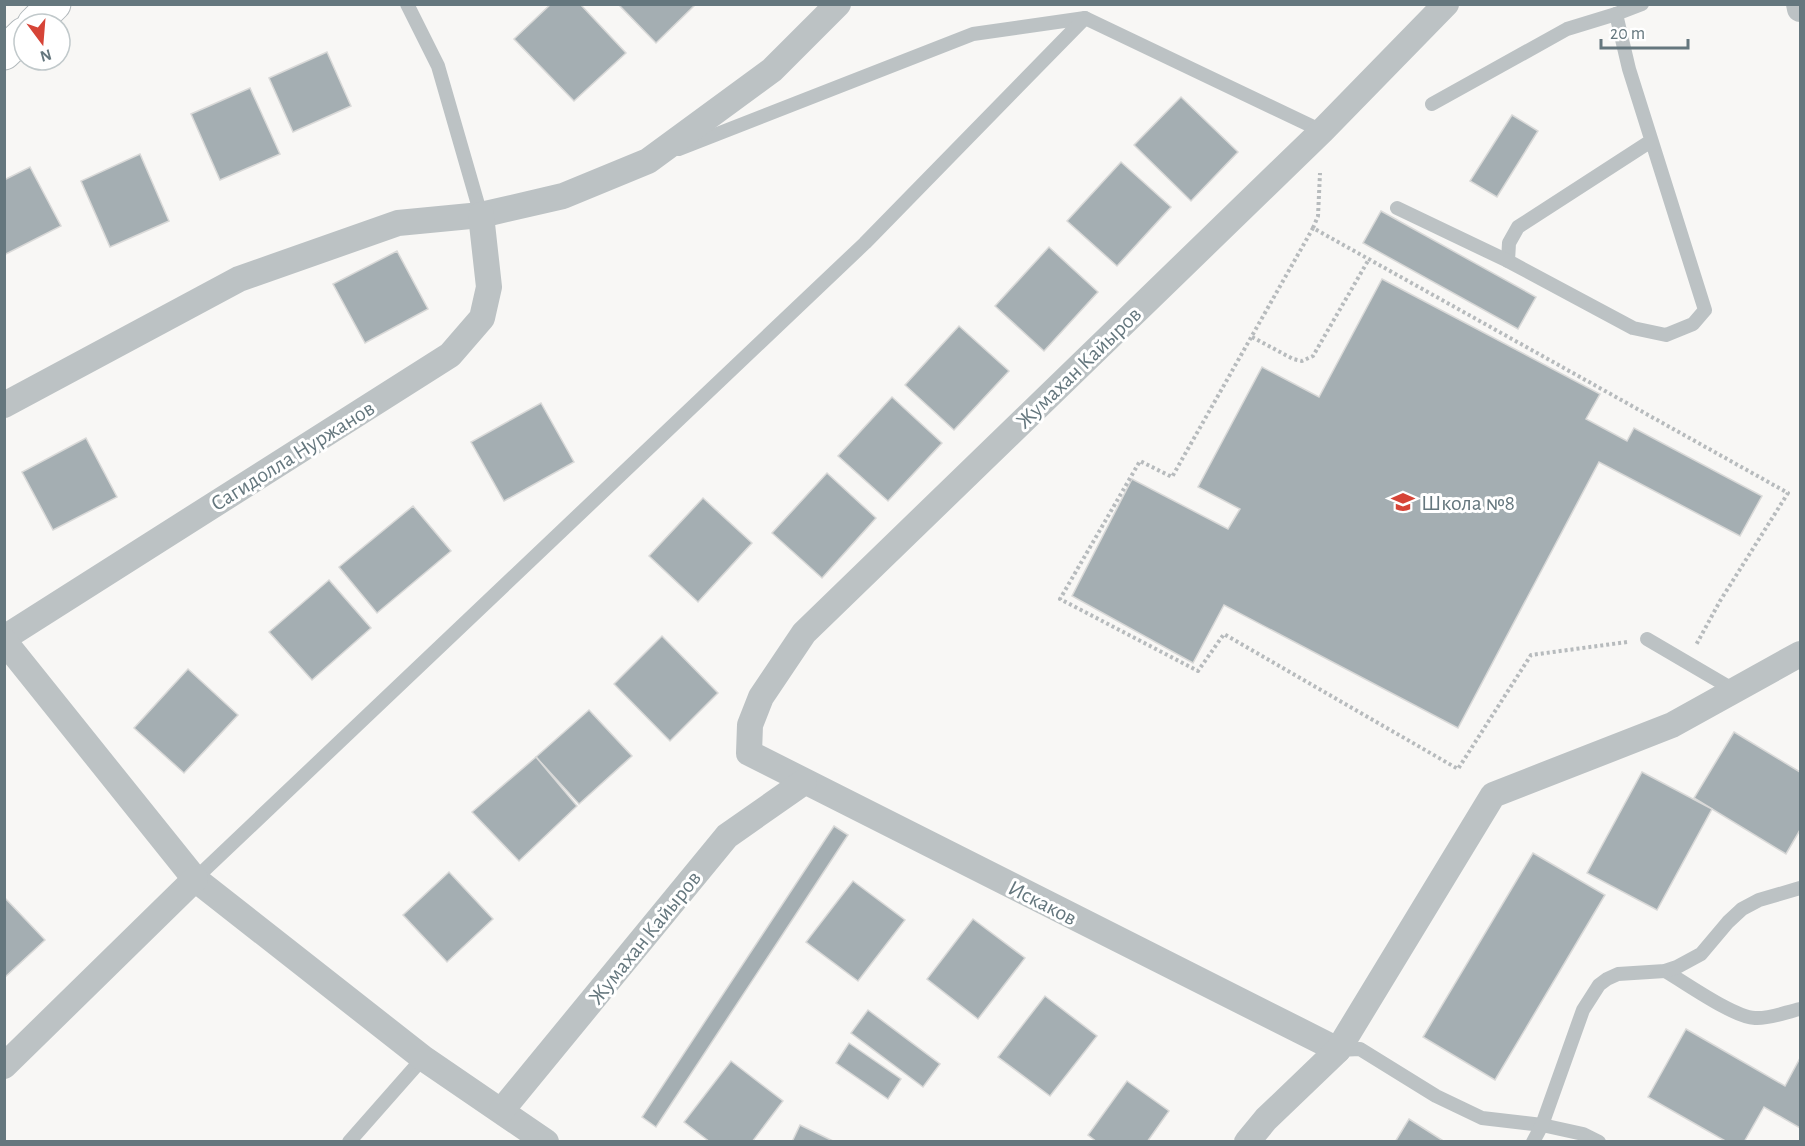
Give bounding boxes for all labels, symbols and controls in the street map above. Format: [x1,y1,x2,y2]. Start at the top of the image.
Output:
north arrow [12,12,72,72]
scale bar [1601,12,1688,50]
text: 20 m [1610,25,1645,43]
text: N [38,46,53,65]
street label: Жумахан Кайыров [1012,303,1145,433]
street label: Сагидолла Нуржанов [207,397,378,515]
school or university icon: Школа №8 [1390,489,1416,515]
place label: Школа №8 [1421,492,1515,514]
street label: Жумахан Кайыров [585,867,705,1008]
street label: Искаков [1005,876,1080,929]

